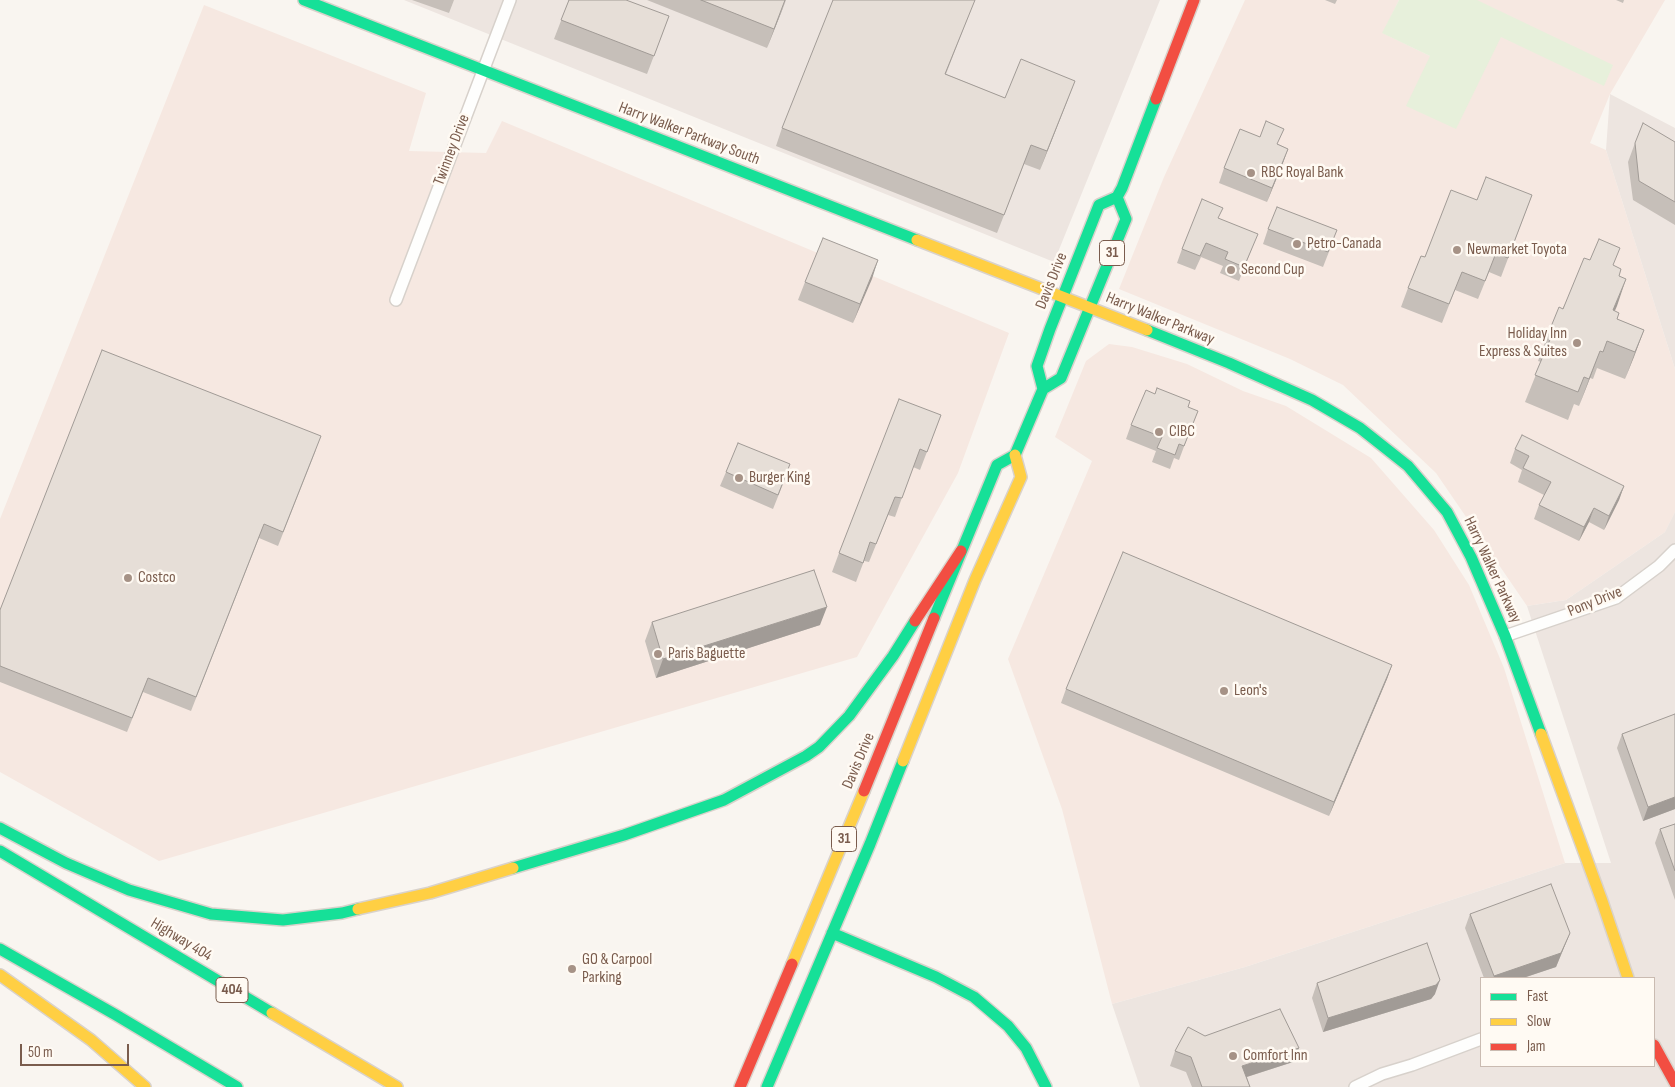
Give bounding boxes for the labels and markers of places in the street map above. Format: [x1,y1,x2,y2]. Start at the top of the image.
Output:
place label: RBC Royal Bank [1261,163,1343,183]
marker: RBC Royal Bank [1245,167,1257,179]
place label: Petro-Canada [1307,234,1381,254]
marker: Petro-Canada [1291,238,1303,250]
place label: Newmarket Toyota [1467,240,1567,260]
marker: Newmarket Toyota [1451,244,1463,256]
place label: Second Cup [1241,260,1304,280]
marker: Second Cup [1225,264,1237,276]
place label: Holiday Inn Express & Suites [1479,324,1567,362]
marker: Holiday Inn Express & Suites [1571,337,1583,349]
place label: CIBC [1169,422,1195,442]
marker: CIBC [1153,426,1165,438]
place label: Burger King [749,468,810,488]
marker: Burger King [733,472,745,484]
place label: Costco [138,568,176,588]
marker: Costco [122,572,134,584]
place label: Paris Baguette [668,644,745,664]
marker: Paris Baguette [652,648,664,660]
place label: Leon's [1234,681,1267,701]
marker: Leon's [1218,685,1230,697]
place label: GO & Carpool Parking [582,950,652,988]
marker: GO & Carpool Parking [566,963,578,975]
place label: Comfort Inn [1243,1046,1308,1066]
marker: Comfort Inn [1227,1050,1239,1062]

